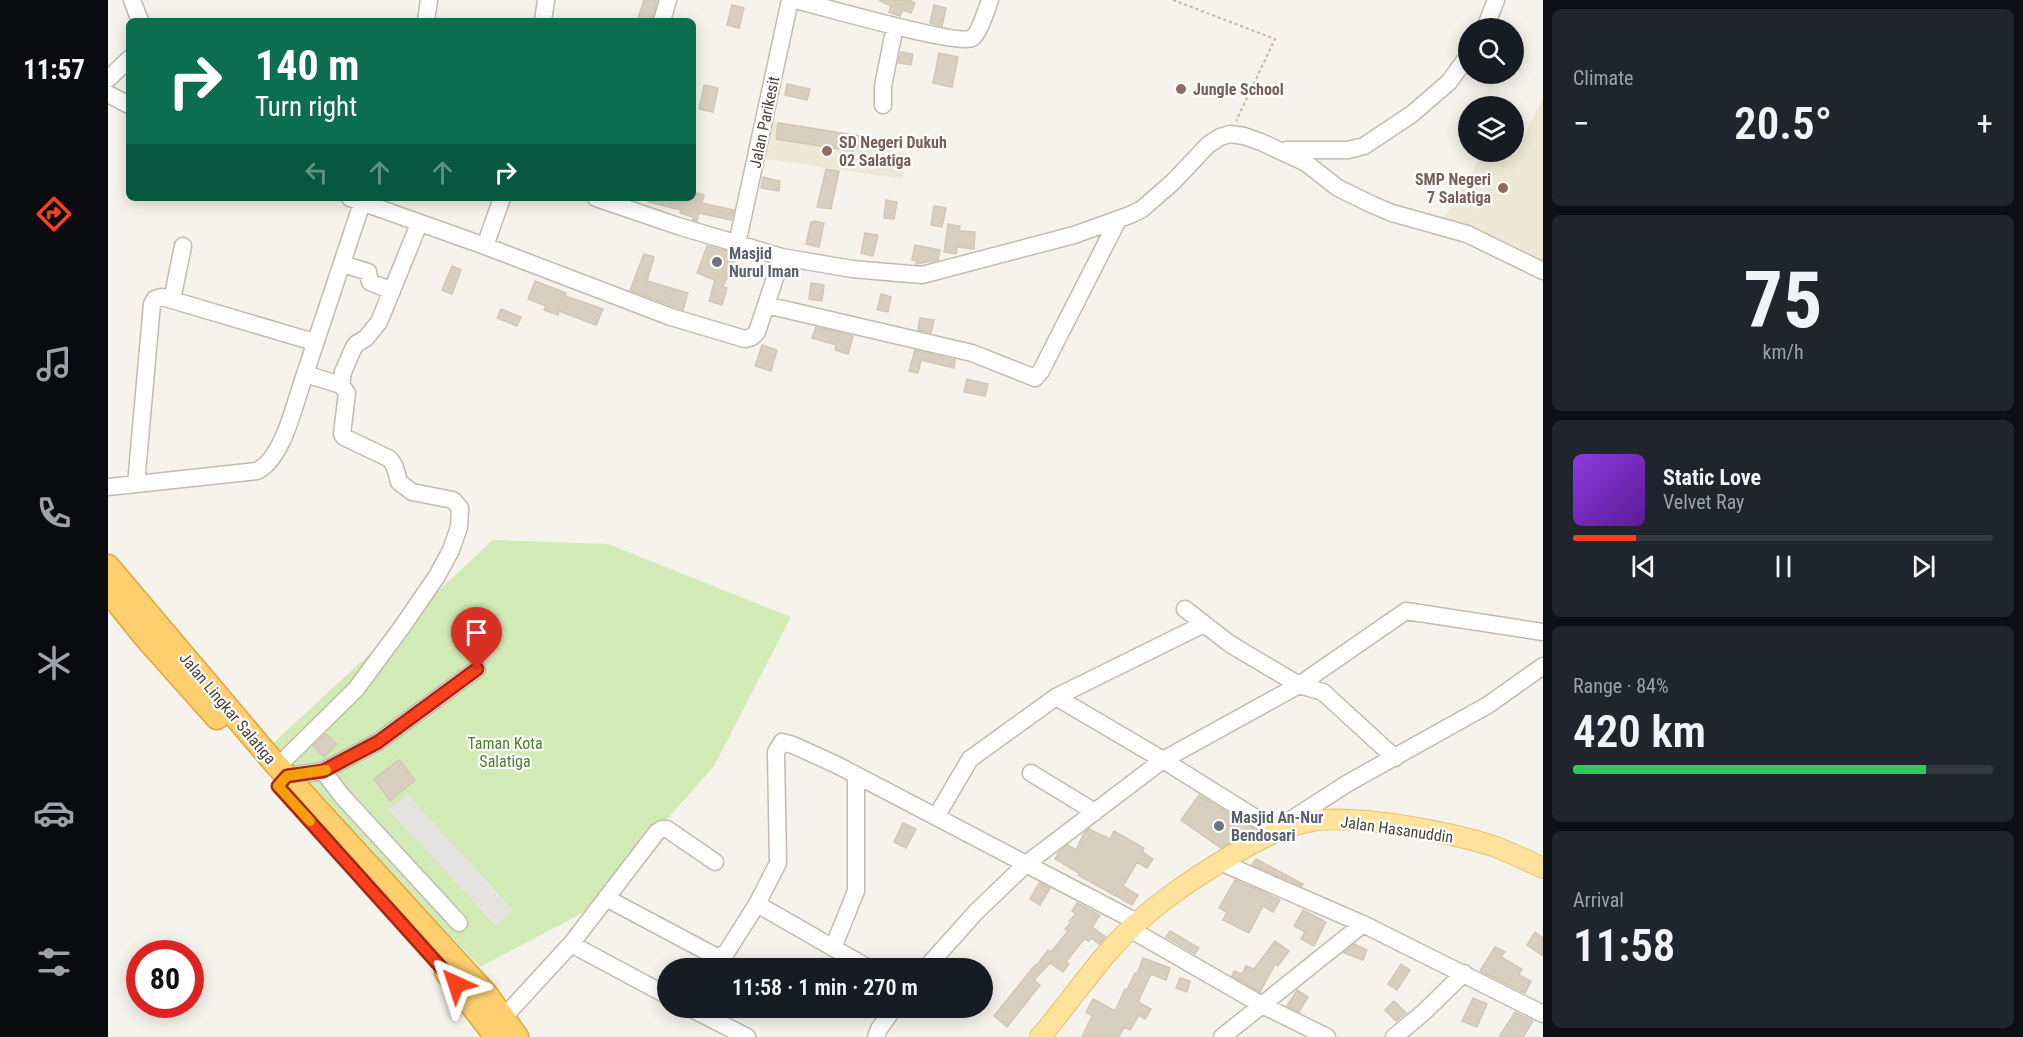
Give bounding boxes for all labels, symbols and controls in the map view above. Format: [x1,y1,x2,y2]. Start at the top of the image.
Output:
map controls [1458,18,1524,162]
button: search [1458,18,1524,84]
text: 140 m [255,41,360,90]
icon: right [156,42,234,120]
text: 11:57 [23,54,85,86]
text: Climate [1573,66,1633,90]
street label: Jalan Parikesit [745,74,784,170]
place label: Jungle School [1193,80,1284,99]
marker: Jungle School [1174,82,1188,96]
text: Turn right [255,91,357,123]
button: layers [1458,96,1524,162]
text: 20.5° [1734,97,1832,150]
text: − [1573,104,1590,143]
text: + [1977,104,1993,143]
place label: SD Negeri Dukuh 02 Salatiga [839,133,947,170]
marker: SD Negeri Dukuh 02 Salatiga [820,144,834,158]
icon: left [300,156,333,189]
icon: ahead [363,156,396,189]
icon: ahead [426,156,459,189]
icon: right [489,156,522,189]
place label: SMP Negeri 7 Salatiga [1415,170,1491,207]
marker: SMP Negeri 7 Salatiga [1496,181,1510,195]
icon: directions [33,193,75,235]
place label: Masjid Nurul Iman [729,244,799,281]
marker: Masjid Nurul Iman [710,255,724,269]
text: 75 [1744,255,1822,346]
text: km/h [1762,340,1804,364]
icon: music [33,343,75,385]
text: Static Love [1663,465,1761,490]
text: Velvet Ray [1663,490,1744,514]
icon: phone [33,492,75,534]
icon: previous [1627,550,1660,583]
icon: pause [1767,550,1800,583]
icon: next [1907,550,1940,583]
pin [451,607,502,669]
icon: arrive [460,616,493,649]
icon: climate [33,642,75,684]
street label: Jalan Lingkar Salatiga [175,649,280,768]
text: Range · 84% [1573,674,1669,698]
text: 420 km [1573,705,1706,758]
park label: Taman Kota Salatiga [467,734,543,771]
icon: car [33,792,75,834]
place label: Masjid An-Nur Bendosari [1231,808,1323,845]
street label: Jalan Hasanuddin [1339,812,1454,847]
marker: Masjid An-Nur Bendosari [1212,819,1226,833]
text: Arrival [1573,888,1624,912]
text: 11:58 [1573,919,1675,972]
speed limit sign: 80 [126,940,204,1018]
icon: filters [33,941,75,983]
position arrow [424,952,488,1016]
text: 11:58 · 1 min · 270 m [732,975,918,1000]

